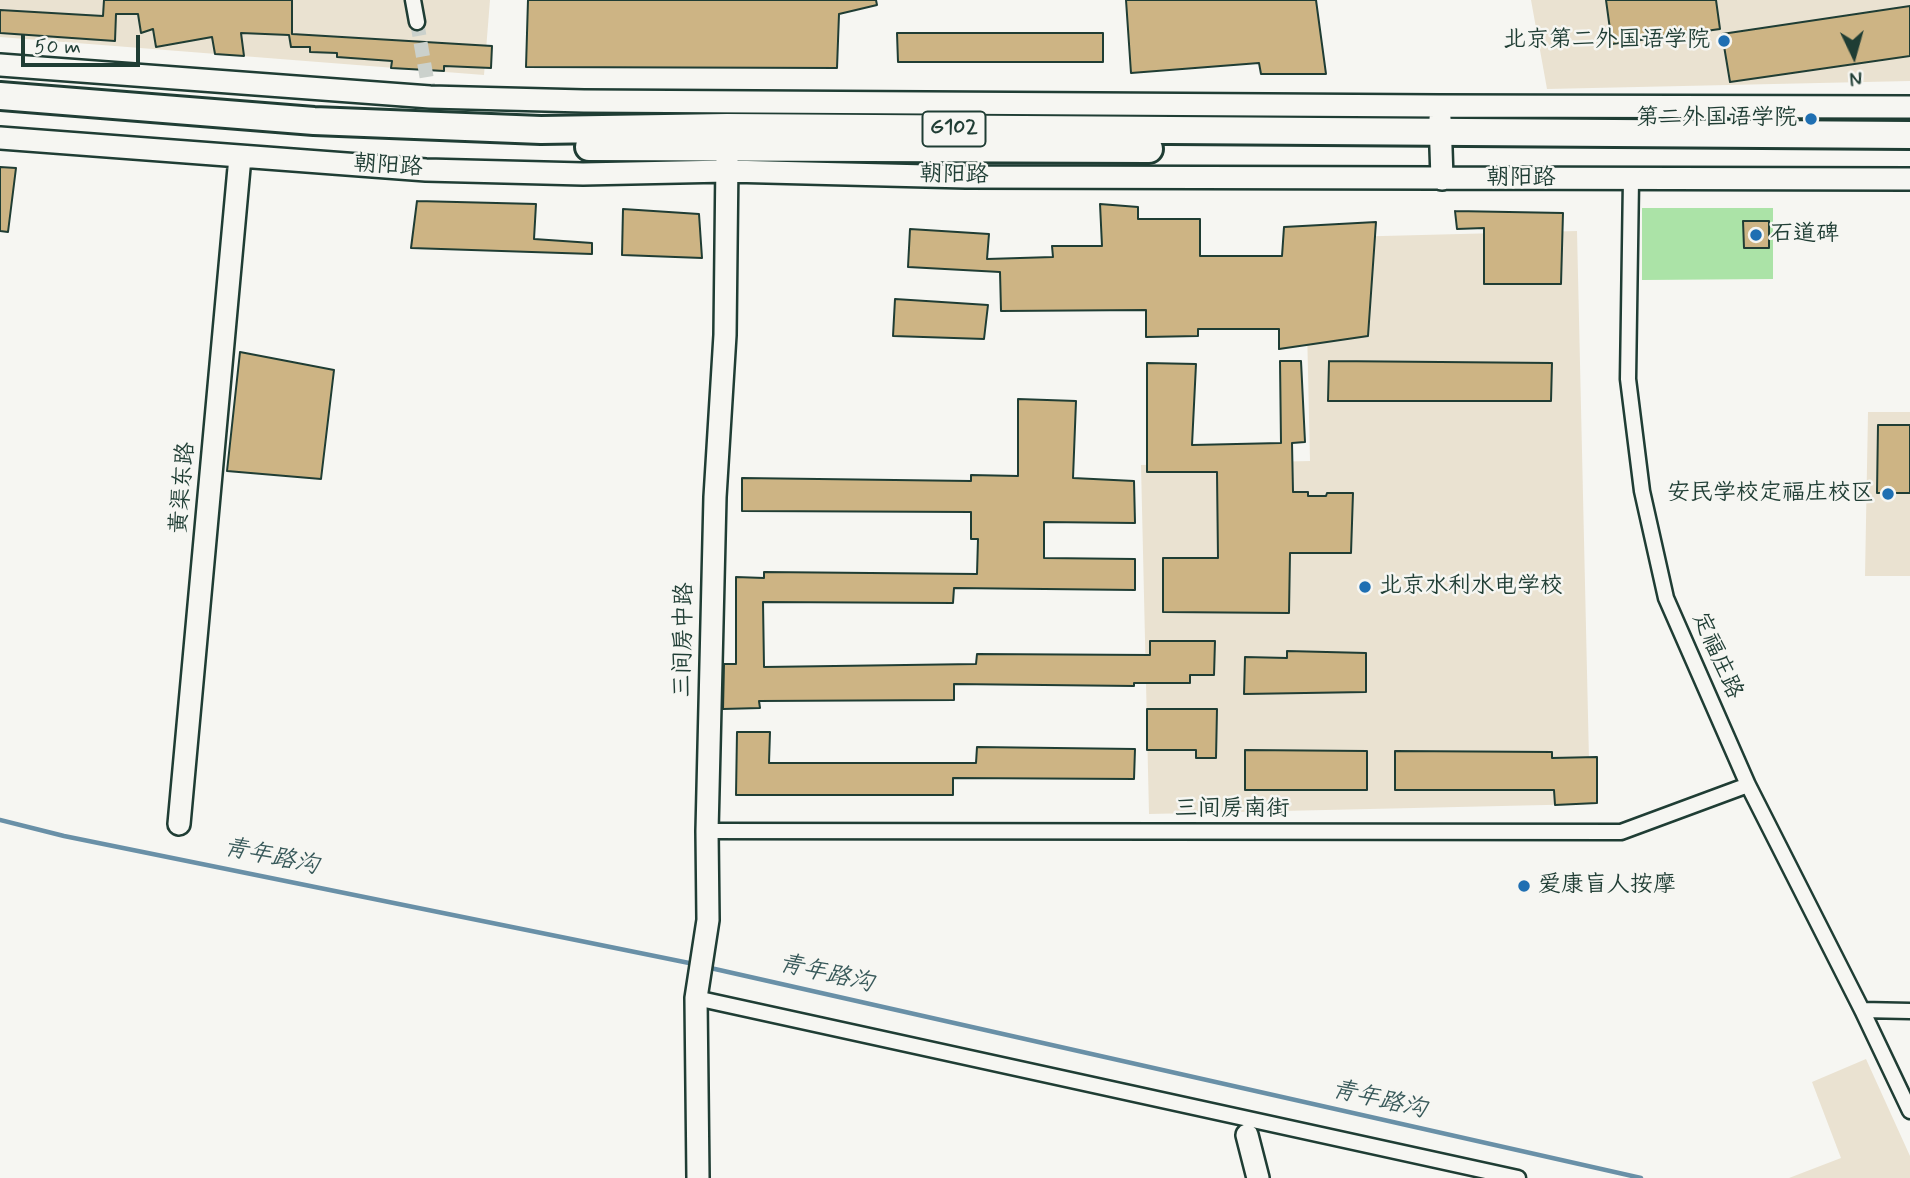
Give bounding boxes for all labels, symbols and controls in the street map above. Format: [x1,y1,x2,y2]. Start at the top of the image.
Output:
scale bar [24,21,144,65]
north arrow [1819,21,1889,91]
place label: 北京第二外国语学院 [1503,27,1710,55]
text: 50 m [34,33,81,61]
marker: 北京第二外国语学院 [1716,33,1732,49]
text: N [1848,64,1863,90]
place label: 第二外国语学院 [1636,105,1797,133]
road number: G102 [922,111,986,146]
marker: 第二外国语学院 [1803,111,1819,127]
street label: 朝阳路 [353,151,423,183]
street label: 朝阳路 [919,162,989,190]
street label: 朝阳路 [1487,165,1555,193]
place label: 石道碑 [1770,221,1839,249]
marker: 石道碑 [1748,227,1764,243]
street label: 黄渠东路 [166,441,202,535]
place label: 安民学校定福庄校区 [1667,480,1874,508]
marker: 安民学校定福庄校区 [1880,486,1896,502]
place label: 北京水利水电学校 [1379,573,1563,601]
marker: 北京水利水电学校 [1357,579,1373,595]
street label: 三间房中路 [670,582,700,698]
street label: 定福庄路 [1685,608,1747,704]
street label: 三间房南街 [1175,796,1289,824]
water label: 青年路沟 [221,834,321,882]
place label: 爱康盲人按摩 [1538,872,1676,900]
marker: 爱康盲人按摩 [1516,878,1532,894]
water label: 青年路沟 [776,950,876,1000]
water label: 青年路沟 [1329,1076,1429,1126]

